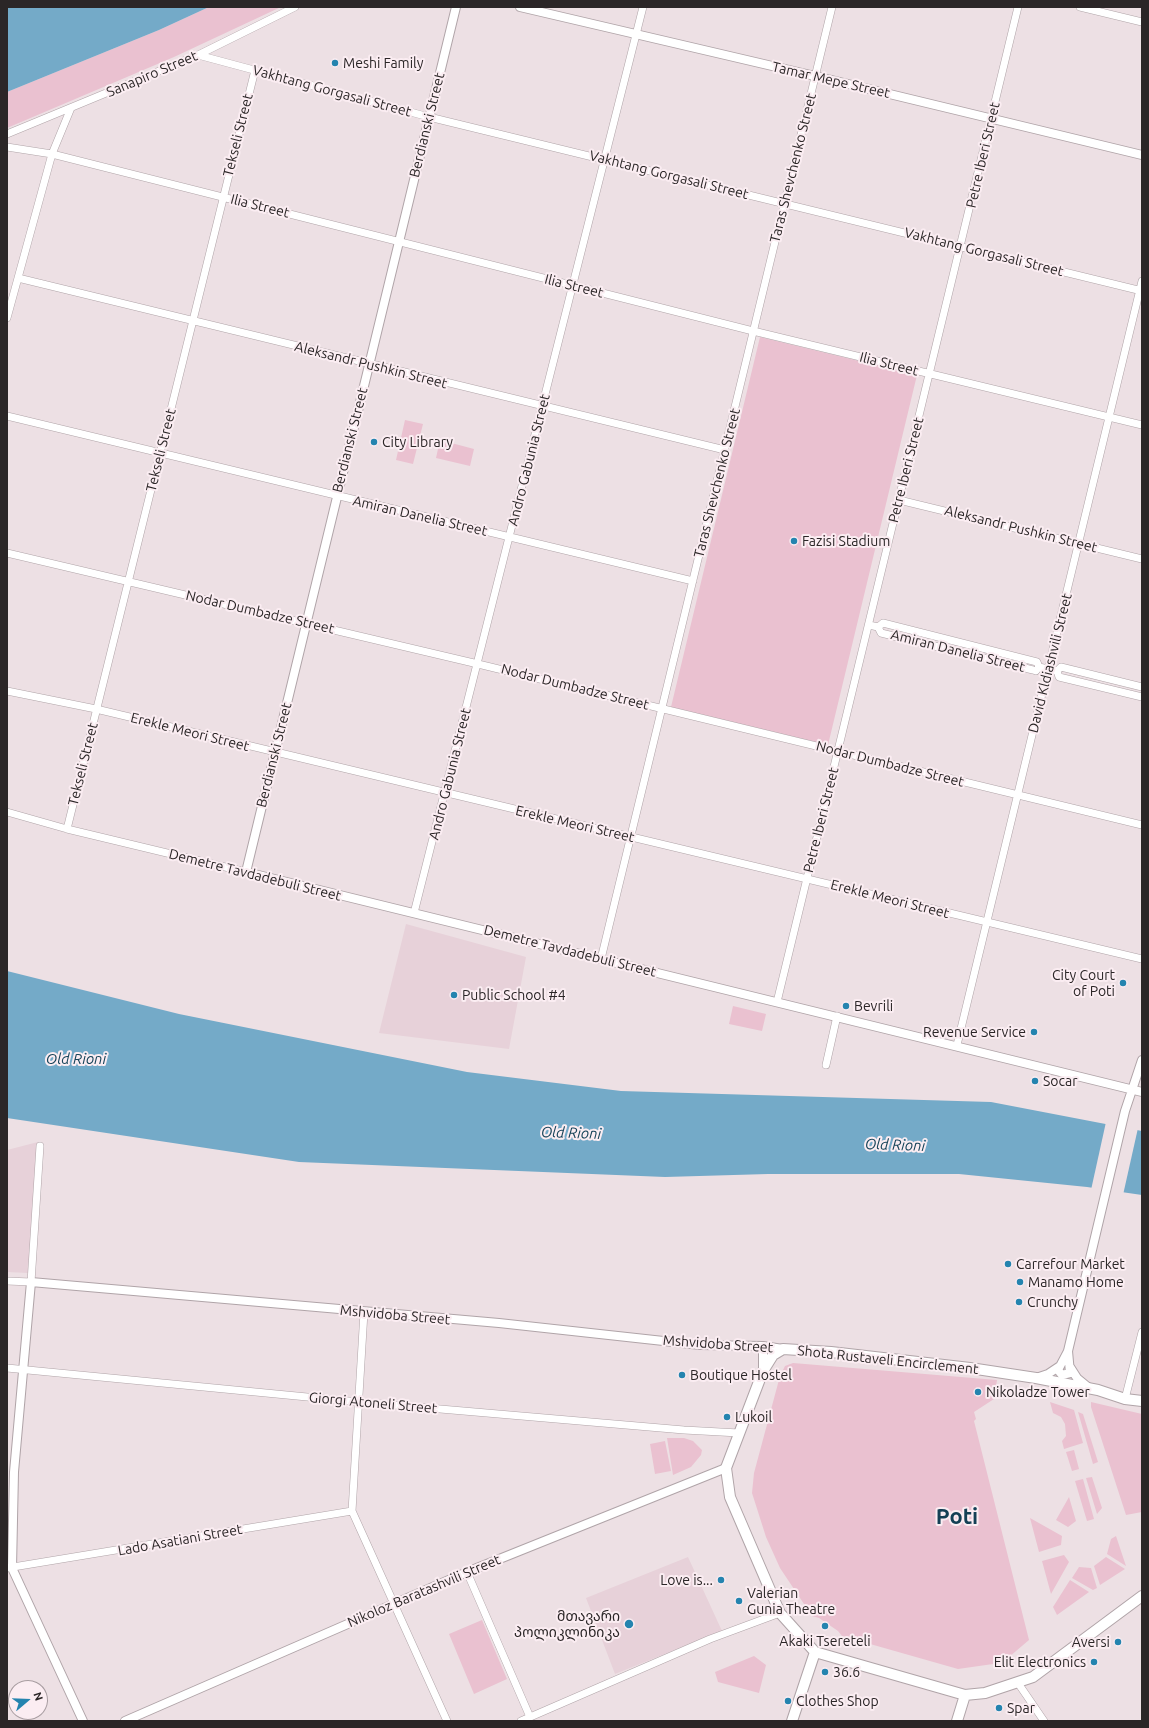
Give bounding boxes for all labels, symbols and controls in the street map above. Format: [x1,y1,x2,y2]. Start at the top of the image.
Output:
street label: Sanapiro Street [104,47,200,101]
place label: Meshi Family [343,55,423,71]
marker: Meshi Family [330,58,340,68]
street label: Tamar Mepe Street [770,58,892,102]
street label: Vakhtang Gorgasali Street [251,62,413,120]
street label: Berdianski Street [406,71,448,179]
street label: Taras Shevchenko Street [766,91,820,245]
street label: Tekseli Street [220,92,256,178]
street label: Petre Iberi Street [963,100,1003,210]
street label: Vakhtang Gorgasali Street [588,147,750,203]
street label: Ilia Street [229,191,291,221]
street label: Vakhtang Gorgasali Street [903,224,1065,280]
street label: Ilia Street [543,271,605,301]
street label: Aleksandr Pushkin Street [293,338,449,392]
street label: Ilia Street [858,349,920,379]
street label: Berdianski Street [329,386,371,494]
street label: Andro Gabunia Street [504,392,554,528]
street label: Taras Shevchenko Street [690,406,744,560]
street label: Tekseli Street [143,407,179,493]
street label: Petre Iberi Street [885,416,927,524]
place label: City Library [382,434,453,450]
marker: City Library [369,437,379,447]
street label: Amiran Danelia Street [351,492,489,540]
street label: Aleksandr Pushkin Street [943,502,1099,556]
place label: Fazisi Stadium [802,533,890,549]
marker: Fazisi Stadium [789,536,799,546]
street label: Nodar Dumbadze Street [184,587,336,637]
street label: David Kldiashvili Street [1025,591,1075,735]
street label: Amiran Danelia Street [889,626,1027,676]
street label: Nodar Dumbadze Street [499,660,651,714]
street label: Berdianski Street [253,701,295,809]
street label: Andro Gabunia Street [425,706,475,842]
street label: Erekle Meori Street [129,709,251,755]
street label: Tekseli Street [65,721,101,807]
street label: Nodar Dumbadze Street [814,737,966,791]
street label: Petre Iberi Street [800,766,842,874]
street label: Erekle Meori Street [514,802,636,846]
street label: Demetre Tavdadebuli Street [167,845,343,905]
street label: Erekle Meori Street [829,876,951,922]
street label: Demetre Tavdadebuli Street [482,921,658,981]
place label: City Court of Poti [1052,967,1115,1000]
marker: City Court of Poti [1118,978,1128,988]
place label: Public School #4 [462,987,566,1003]
marker: Public School #4 [449,990,459,1000]
place label: Bevrili [854,998,893,1014]
marker: Bevrili [841,1001,851,1011]
place label: Revenue Service [923,1024,1026,1040]
marker: Revenue Service [1029,1027,1039,1037]
water label: Old Rioni [46,1050,106,1068]
place label: Socar [1043,1073,1077,1089]
marker: Socar [1030,1076,1040,1086]
water label: Old Rioni [541,1123,601,1143]
water label: Old Rioni [865,1135,925,1155]
place label: Carrefour Market [1016,1256,1125,1272]
marker: Carrefour Market [1003,1259,1013,1269]
place label: Manamo Home [1028,1274,1124,1290]
marker: Manamo Home [1015,1277,1025,1287]
place label: Crunchy [1027,1294,1078,1310]
marker: Crunchy [1014,1297,1024,1307]
street label: Mshvidoba Street [339,1302,451,1328]
street label: Mshvidoba Street [662,1332,774,1356]
street label: Shota Rustaveli Encirclement [797,1342,979,1378]
place label: Boutique Hostel [690,1367,792,1383]
marker: Boutique Hostel [677,1370,687,1380]
place label: Nikoladze Tower [986,1384,1090,1400]
marker: Nikoladze Tower [973,1387,983,1397]
street label: Giorgi Atoneli Street [308,1389,438,1417]
place label: Lukoil [735,1409,772,1425]
marker: Lukoil [722,1412,732,1422]
district label: Poti [936,1504,978,1530]
street label: Lado Asatiani Street [116,1521,244,1559]
street label: Nikoloz Baratashvili Street [345,1551,503,1631]
place label: Love is... [660,1572,713,1588]
marker: Love is... [716,1575,726,1585]
place label: Valerian Gunia Theatre [747,1585,835,1618]
marker: Valerian Gunia Theatre [734,1596,744,1606]
place label: მთავარი პოლიკლინიკა [514,1608,620,1640]
marker: მთავარი პოლიკლინიკა [623,1618,635,1630]
marker: Akaki Tsereteli [820,1621,830,1631]
place label: Akaki Tsereteli [779,1633,871,1649]
place label: Aversi [1072,1634,1110,1650]
marker: Aversi [1113,1637,1123,1647]
place label: Elit Electronics [994,1654,1086,1670]
marker: Elit Electronics [1089,1657,1099,1667]
place label: 36.6 [833,1664,860,1680]
marker: 36.6 [820,1667,830,1677]
north arrow [8,1680,48,1720]
text: N [31,1691,45,1702]
place label: Clothes Shop [796,1693,879,1709]
marker: Clothes Shop [783,1696,793,1706]
place label: Spar [1007,1700,1035,1716]
marker: Spar [994,1703,1004,1713]

